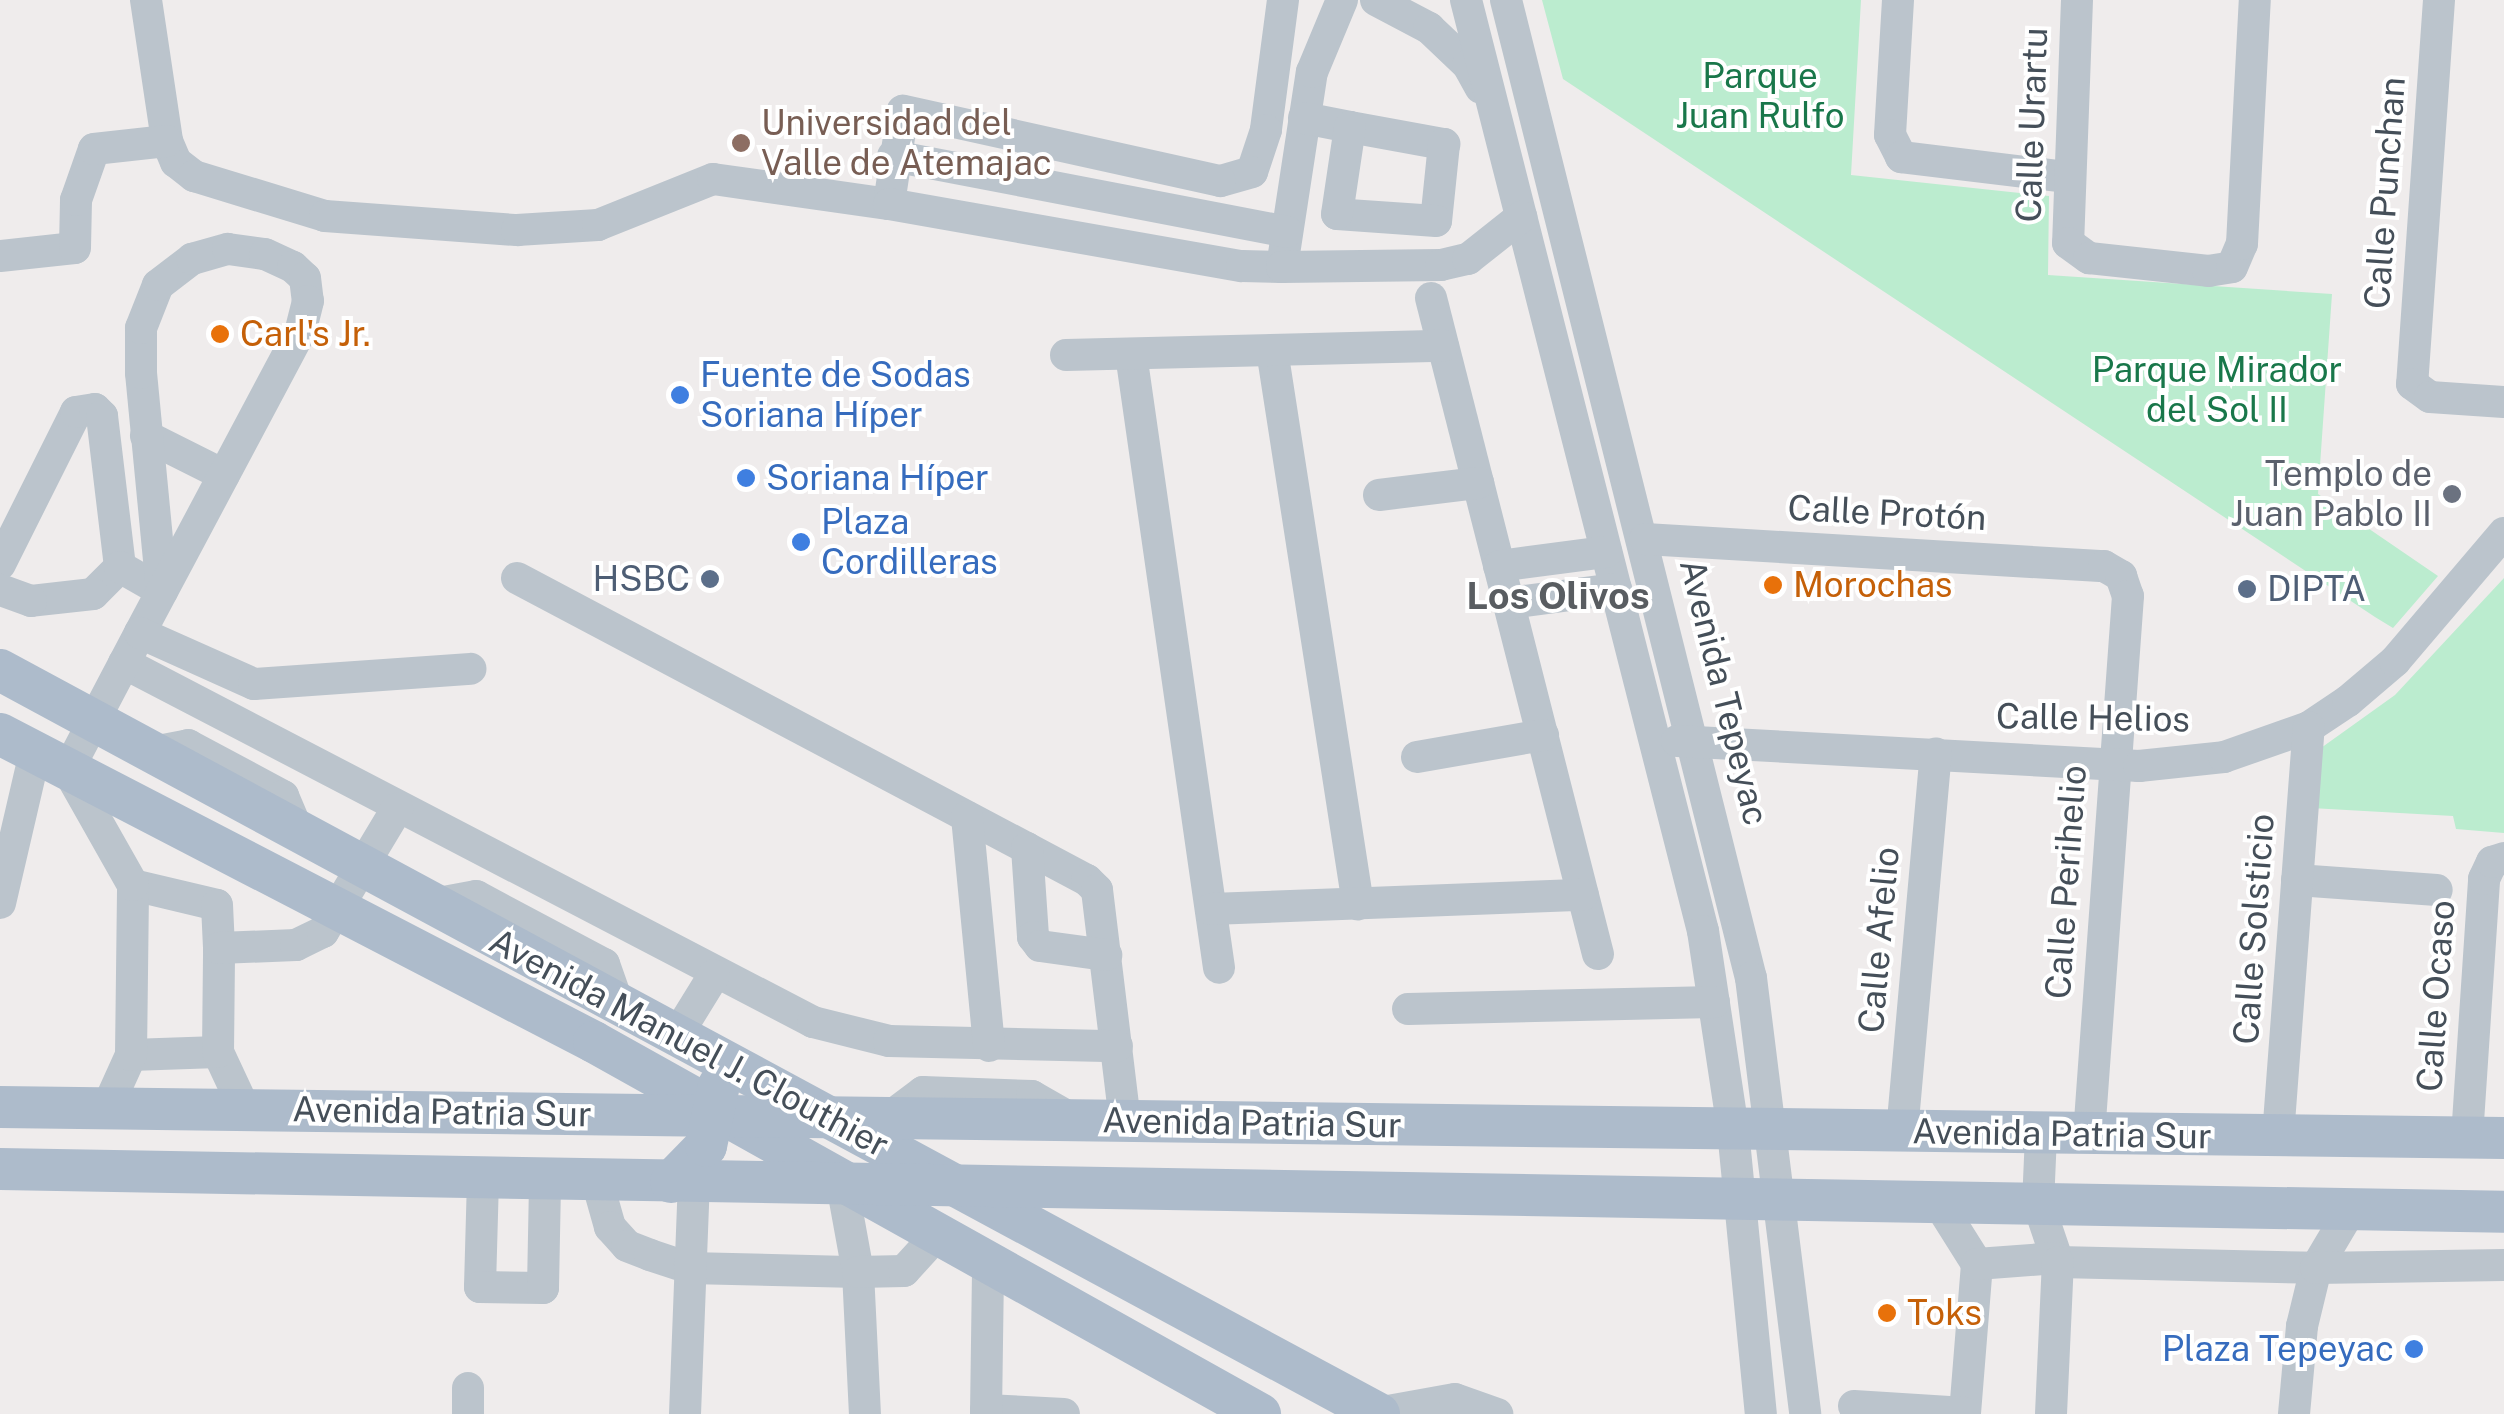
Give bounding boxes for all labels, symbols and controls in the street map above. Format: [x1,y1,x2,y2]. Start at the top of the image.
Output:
street label: Calle Urartu [2008,27,2056,223]
park label: Parque Juan Rulfo [1675,55,1845,137]
street label: Calle Punchan [2356,75,2414,311]
place label: Universidad del Valle de Atemajac [761,102,1053,184]
marker: Universidad del Valle de Atemajac [730,132,752,154]
place label: Carl's Jr. [240,313,371,355]
marker: Carl's Jr. [209,323,231,345]
park label: Parque Mirador del Sol II [2092,349,2342,431]
place label: Fuente de Sodas Soriana Híper [700,354,972,436]
marker: Fuente de Sodas Soriana Híper [669,384,691,406]
place label: Templo de Juan Pablo II [2230,453,2432,535]
place label: Soriana Híper [766,457,989,499]
marker: Soriana Híper [735,467,757,489]
marker: Templo de Juan Pablo II [2441,483,2463,505]
street label: Calle Protón [1786,487,1988,539]
place label: Plaza Cordilleras [821,501,998,583]
marker: Plaza Cordilleras [790,531,812,553]
street label: Avenida Tepeyac [1671,555,1777,829]
place label: HSBC [592,558,690,600]
place label: Morochas [1793,564,1953,606]
marker: HSBC [699,568,721,590]
place label: DIPTA [2267,568,2366,610]
district label: Los Olivos [1466,573,1650,619]
marker: Morochas [1762,574,1784,596]
marker: DIPTA [2236,578,2258,600]
street label: Calle Helios [1996,695,2190,741]
street label: Calle Perihelio [2037,764,2095,1000]
street label: Calle Solsticio [2225,812,2283,1046]
street label: Calle Afelio [1850,845,1908,1035]
street label: Calle Ocaso [2408,899,2464,1093]
street label: Avenida Manuel J. Clouthier [482,920,896,1166]
street label: Avenida Patria Sur [292,1088,592,1136]
street label: Avenida Patria Sur [1102,1099,1402,1147]
street label: Avenida Patria Sur [1912,1110,2212,1158]
place label: Toks [1907,1292,1982,1334]
marker: Toks [1876,1302,1898,1324]
place label: Plaza Tepeyac [2162,1328,2394,1370]
marker: Plaza Tepeyac [2403,1338,2425,1360]

